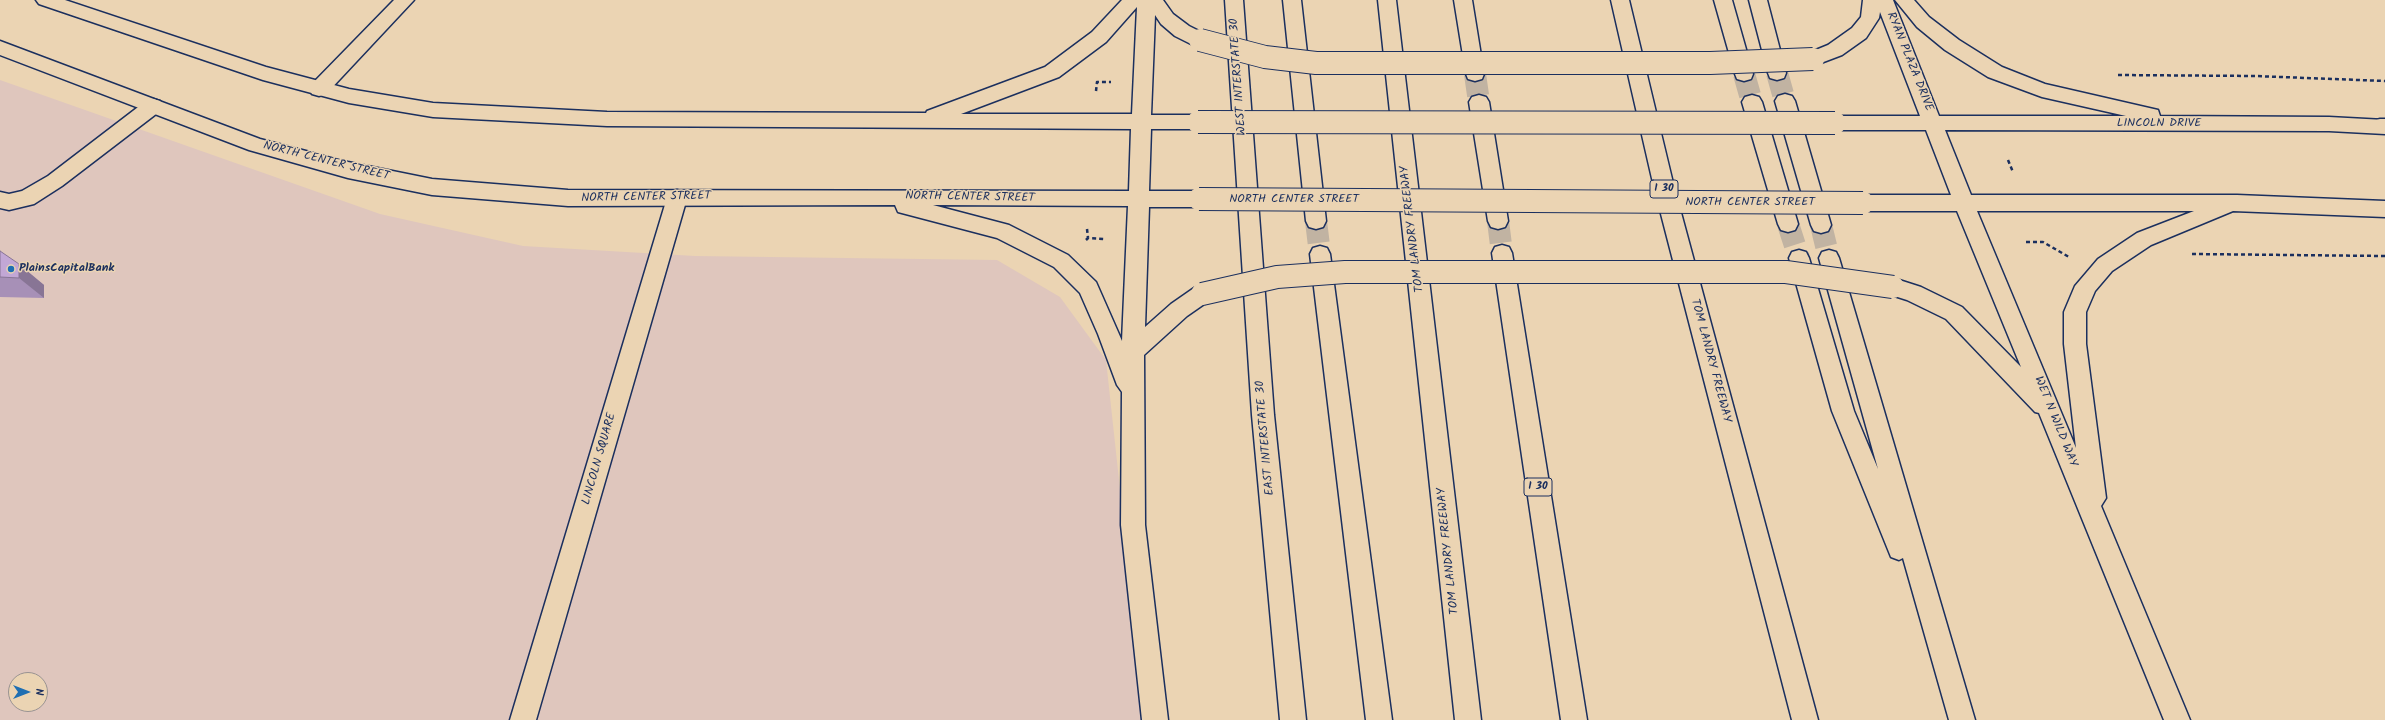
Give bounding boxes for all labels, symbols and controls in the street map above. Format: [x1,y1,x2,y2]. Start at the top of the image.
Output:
street label: RYAN PLAZA DRIVE [1882,10,1936,114]
street label: WEST INTERSTATE 30 [1228,18,1250,136]
street label: LINCOLN DRIVE [2117,117,2201,131]
street label: NORTH CENTER STREET [261,139,391,185]
street label: TOM LANDRY FREEWAY [1398,165,1428,293]
road number: I 30 [1650,180,1678,198]
street label: NORTH CENTER STREET [581,190,711,206]
street label: NORTH CENTER STREET [905,190,1035,206]
street label: NORTH CENTER STREET [1229,193,1359,207]
street label: NORTH CENTER STREET [1685,196,1815,210]
place label: PlainsCapitalBank [19,262,114,276]
marker: PlainsCapitalBank [6,264,16,274]
street label: TOM LANDRY FREEWAY [1687,298,1733,424]
street label: WET N WILD WAY [2030,375,2080,469]
street label: EAST INTERSTATE 30 [1254,380,1278,496]
street label: LINCOLN SQUARE [580,411,620,507]
road number: I 30 [1524,478,1552,496]
street label: TOM LANDRY FREEWAY [1435,487,1463,615]
north arrow [8,672,48,712]
text: N [30,689,48,695]

